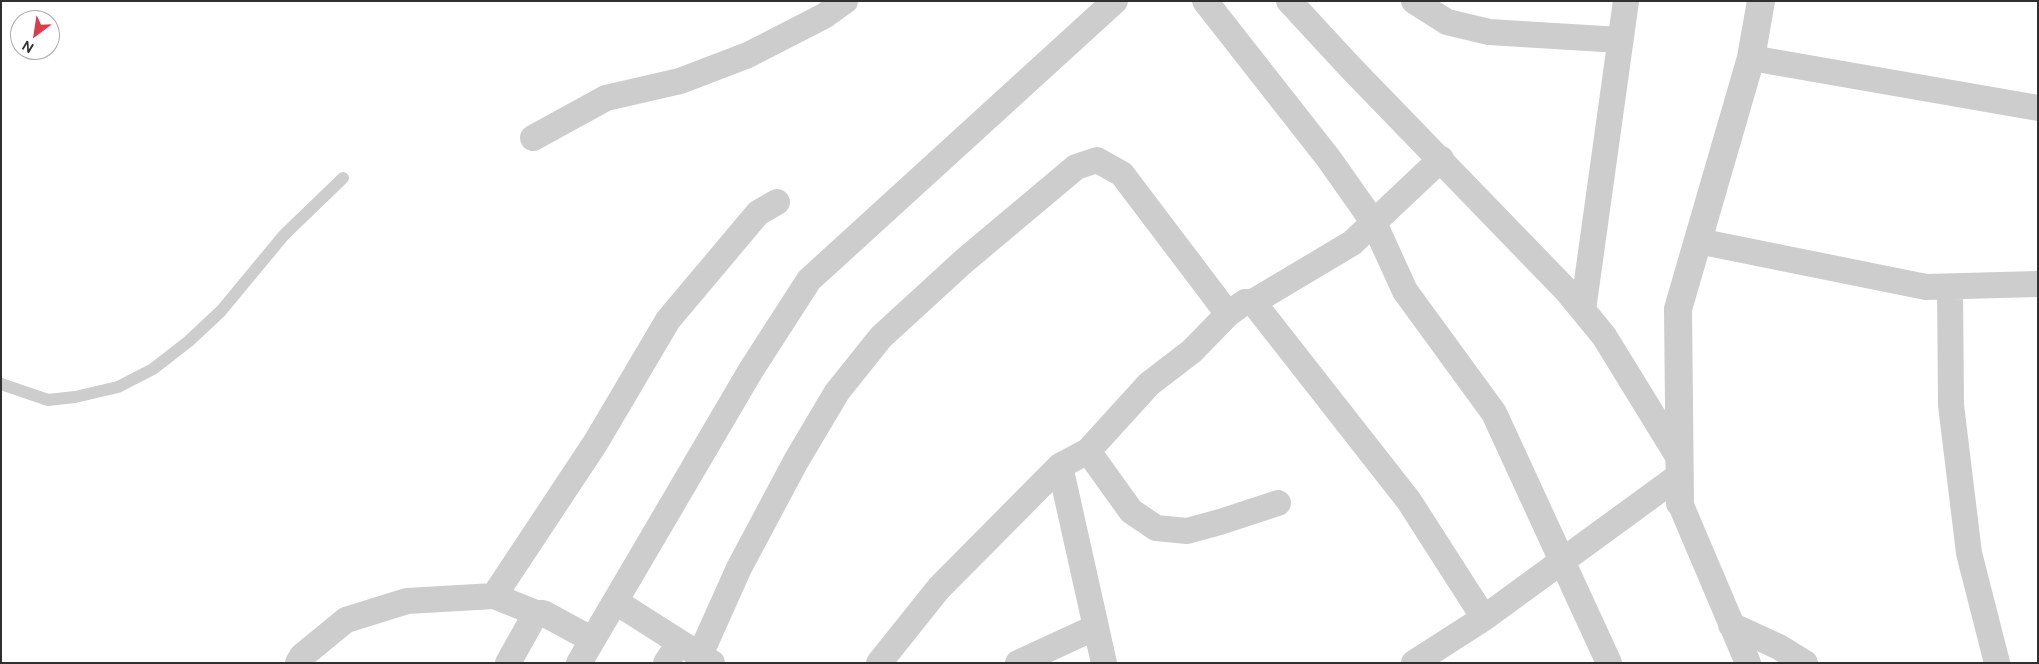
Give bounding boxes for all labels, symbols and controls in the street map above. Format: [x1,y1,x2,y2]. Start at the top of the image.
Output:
north arrow [10,10,60,60]
text: N [19,37,37,57]

